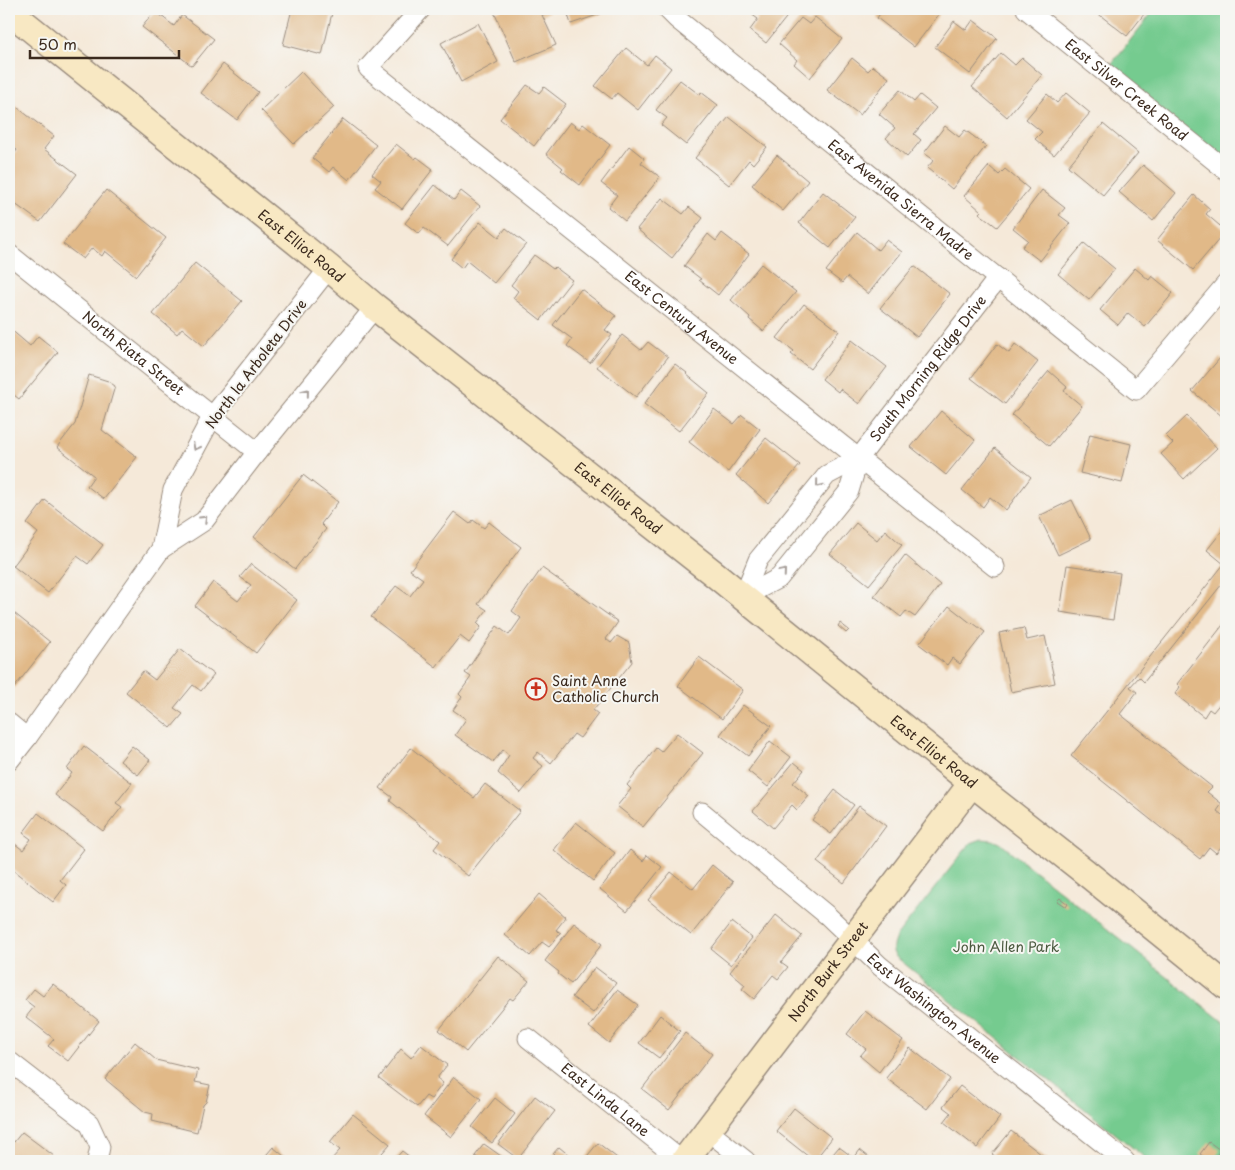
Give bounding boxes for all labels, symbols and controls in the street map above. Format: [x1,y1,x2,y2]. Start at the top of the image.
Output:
scale bar [30,28,179,60]
text: 50 m [38,32,77,55]
street label: East Silver Creek Road [1061,33,1193,146]
street label: East Avenida Sierra Madre [824,134,979,265]
street label: East Elliot Road [254,204,350,287]
street label: East Century Avenue [621,265,743,369]
street label: South Morning Ridge Drive [864,291,991,446]
street label: North la Arboleta Drive [200,295,311,433]
street label: North Riata Street [78,306,189,400]
one-way arrow [300,389,308,398]
one-way arrow [192,442,202,451]
street label: East Elliot Road [570,457,667,539]
one-way arrow [816,479,825,488]
one-way arrow [199,516,208,525]
one-way arrow [778,568,787,577]
place label: Saint Anne Catholic Church [552,670,659,707]
church icon: Saint Anne Catholic Church [524,677,548,701]
street label: East Elliot Road [886,710,982,793]
street label: North Burk Street [783,917,873,1026]
park label: John Allen Park [953,936,1060,957]
street label: East Washington Avenue [862,948,1006,1068]
street label: East Linda Lane [557,1058,654,1141]

